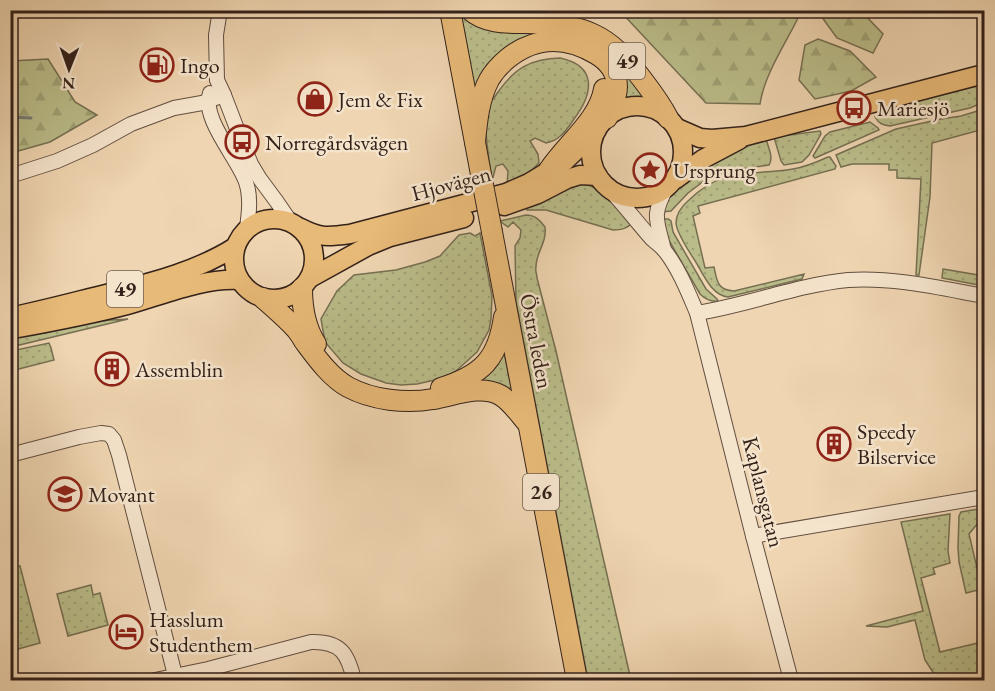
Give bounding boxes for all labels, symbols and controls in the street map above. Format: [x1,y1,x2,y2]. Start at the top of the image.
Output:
north arrow [39,39,99,99]
road number: 49 [609,43,645,79]
fuel station icon: Ingo [139,47,175,83]
place label: Ingo [180,51,220,80]
text: N [62,73,75,94]
shop icon: Jem & Fix [297,81,333,117]
place label: Jem & Fix [336,85,423,114]
bus stop icon: Mariesjö [836,90,872,126]
place label: Mariesjö [877,94,950,123]
bus stop icon: Norregårdsvägen [224,124,260,160]
place label: Norregårdsvägen [265,128,409,157]
place icon: Ursprung [632,152,668,188]
place label: Ursprung [673,156,756,185]
street label: Hjovägen [408,159,494,208]
road number: 49 [107,271,143,307]
street label: Östra leden [513,291,560,392]
building icon: Assemblin [94,351,130,387]
place label: Assemblin [134,355,224,384]
place label: Speedy Bilservice [857,417,936,471]
building icon: Speedy Bilservice [816,426,852,462]
street label: Kaplansgatan [736,434,791,551]
road number: 26 [523,474,559,510]
school or university icon: Movant [47,476,83,512]
place label: Movant [88,480,155,509]
place label: Hasslum Studenthem [149,605,253,659]
hotel icon: Hasslum Studenthem [108,614,144,650]

